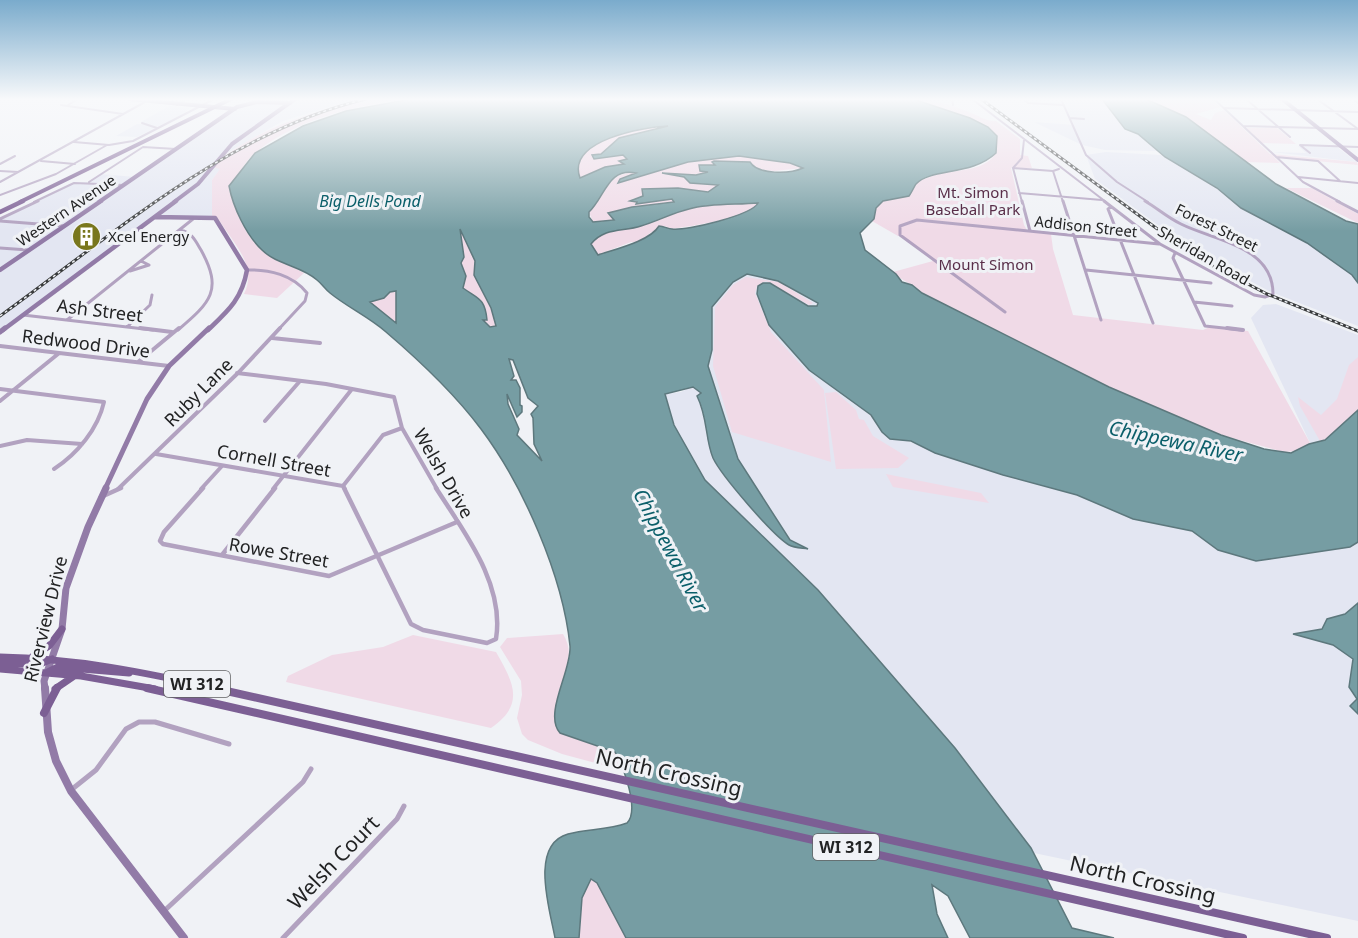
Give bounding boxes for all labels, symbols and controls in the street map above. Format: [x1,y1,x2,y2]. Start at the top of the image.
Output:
street label: Western Avenue [13,169,119,251]
park label: Mt. Simon Baseball Park [926,182,1020,219]
water label: Big Dells Pond [319,190,422,212]
street label: Forest Street [1172,198,1262,256]
street label: Addison Street [1034,211,1139,241]
building icon: Xcel Energy [71,220,103,252]
street label: Sheridan Road [1154,221,1254,289]
place label: Xcel Energy [108,226,190,246]
park label: Mount Simon [938,254,1034,274]
street label: Ash Street [56,293,145,327]
street label: Redwood Drive [21,323,151,363]
street label: Ruby Lane [159,353,237,431]
water label: Chippewa River [1107,414,1246,469]
street label: Welsh Drive [409,424,479,522]
street label: Cornell Street [215,438,333,482]
water label: Chippewa River [627,484,715,617]
street label: Rowe Street [227,531,331,573]
street label: Riverview Drive [18,553,72,685]
road number: WI 312 [164,671,230,697]
street label: North Crossing [593,742,745,802]
street label: Welsh Court [281,809,385,915]
road number: WI 312 [813,834,879,860]
street label: North Crossing [1067,849,1219,909]

